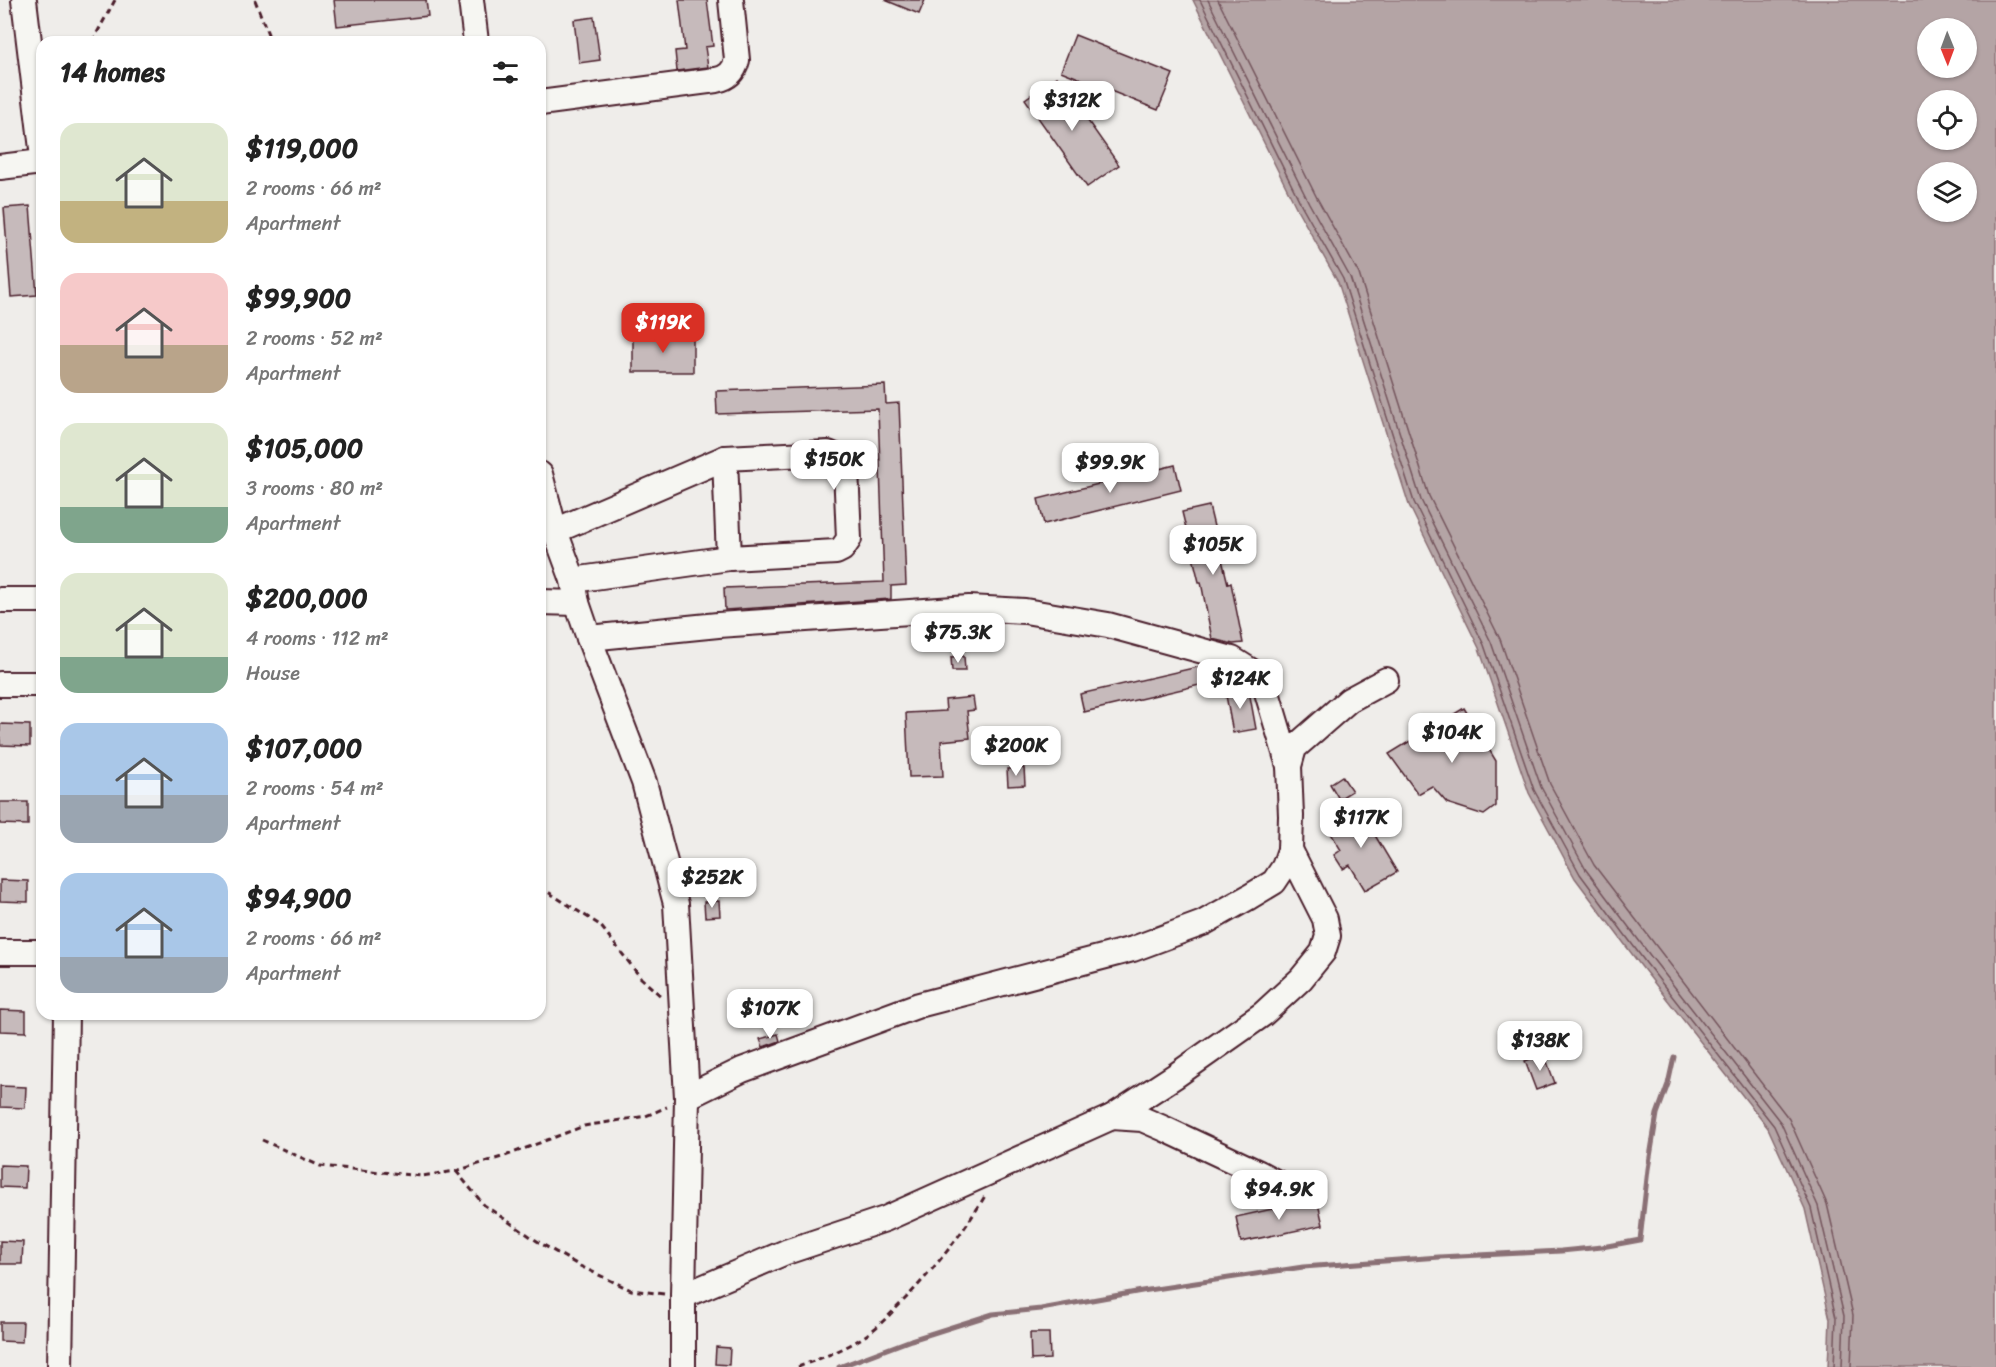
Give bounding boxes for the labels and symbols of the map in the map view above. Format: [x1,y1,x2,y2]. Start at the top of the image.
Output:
north arrow [1917,18,1977,78]
pin: $312K [1030,81,1114,132]
pin: $119K [621,303,705,354]
pin: $150K [792,440,876,491]
pin: $99.9K [1061,443,1159,494]
pin: $105K [1171,525,1255,576]
pin: $75.3K [909,613,1007,664]
pin: $124K [1198,659,1282,710]
pin: $104K [1410,713,1494,764]
pin: $200K [974,726,1058,777]
pin: $117K [1319,798,1403,849]
pin: $252K [670,858,754,909]
pin: $107K [728,989,812,1040]
pin: $138K [1498,1021,1582,1072]
pin: $94.9K [1230,1170,1328,1221]

